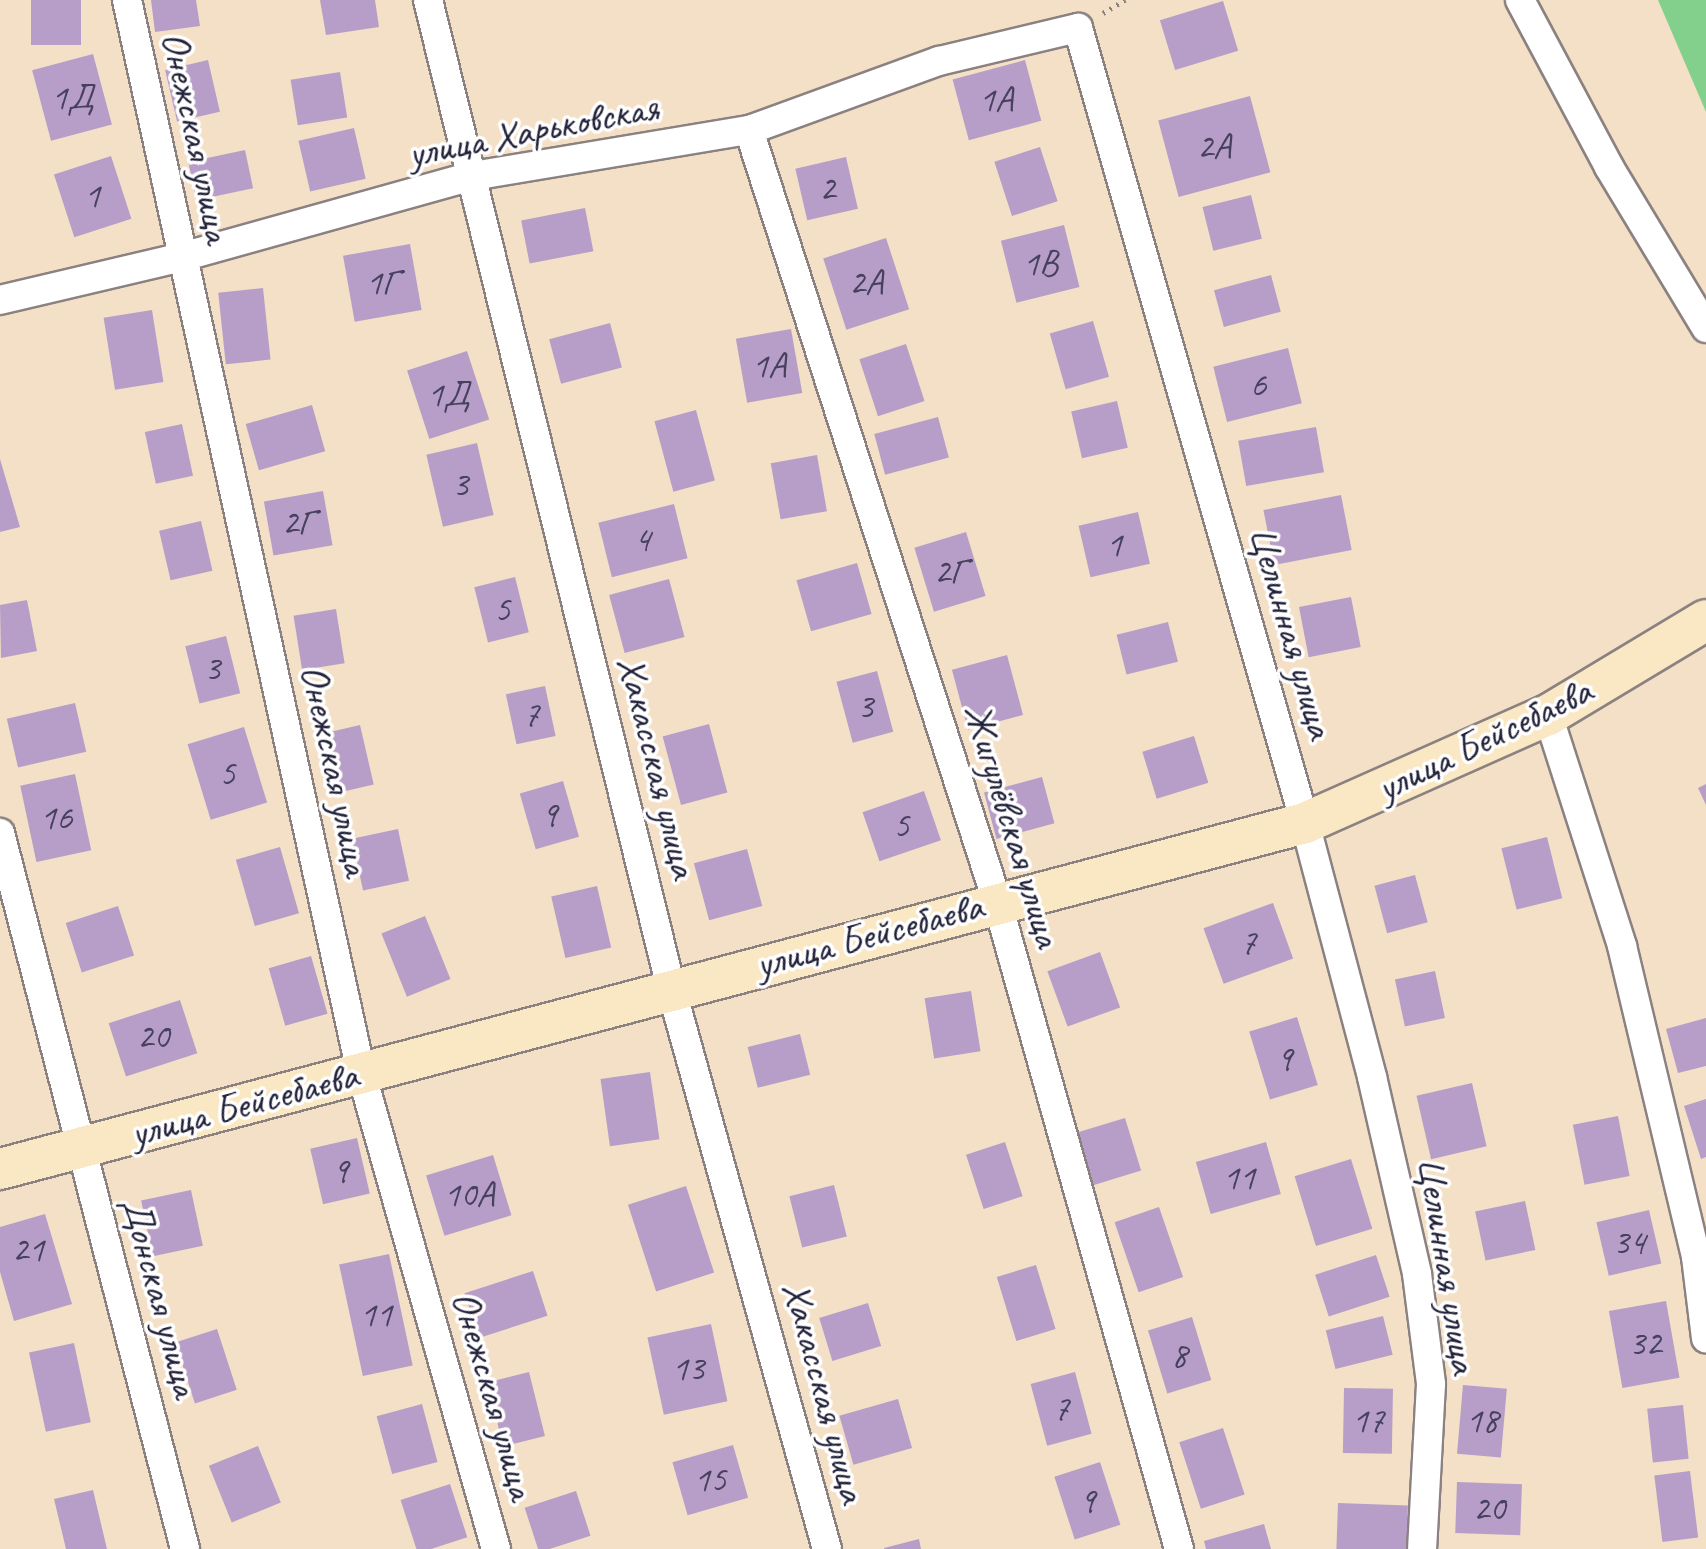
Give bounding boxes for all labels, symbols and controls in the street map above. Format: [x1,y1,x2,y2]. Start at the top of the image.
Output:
street label: Онежская улица [151,27,243,247]
house number: 1Д [51,76,93,120]
house number: 1А [979,78,1013,122]
street label: улица Харьковская [405,82,661,178]
house number: 2А [1197,125,1231,169]
house number: 2 [819,167,835,211]
house number: 1 [84,174,100,218]
house number: 1В [1023,242,1057,286]
house number: 1Г [366,261,398,305]
house number: 2А [849,261,883,305]
house number: 1А [752,344,786,388]
house number: 6 [1250,363,1266,407]
house number: 1Д [427,373,469,417]
house number: 3 [452,463,468,507]
house number: 2Г [282,501,314,545]
house number: 4 [634,518,650,562]
street label: Целинная улица [1239,519,1345,745]
house number: 1 [1106,523,1122,567]
house number: 2Г [934,550,966,594]
house number: 5 [494,588,510,632]
house number: 3 [204,647,220,691]
street label: Хакасская улица [607,649,709,885]
street label: Онежская улица [290,660,382,880]
street label: улица Бейсебаева [1369,666,1599,812]
house number: 3 [857,685,873,729]
house number: 7 [523,693,539,737]
street label: Жигулёвская улица [953,696,1073,954]
house number: 5 [219,752,235,796]
house number: 9 [541,793,557,837]
house number: 16 [40,796,72,840]
house number: 5 [893,804,909,848]
street label: улица Бейсебаева [750,882,988,988]
house number: 7 [1240,921,1256,965]
house number: 20 [137,1015,169,1059]
house number: 9 [1276,1037,1292,1081]
street label: улица Бейсебаева [125,1051,363,1157]
house number: 9 [332,1149,348,1193]
street label: Целинная улица [1407,1152,1489,1378]
house number: 11 [1223,1156,1255,1200]
house number: 10А [444,1173,494,1217]
street label: Донская улица [111,1192,211,1402]
house number: 34 [1613,1221,1645,1265]
house number: 21 [12,1228,44,1272]
street label: Хакасская улица [772,1275,878,1509]
street label: Онежская улица [441,1285,547,1505]
house number: 11 [360,1293,392,1337]
house number: 32 [1629,1322,1661,1366]
house number: 8 [1171,1334,1187,1378]
house number: 13 [672,1347,704,1391]
house number: 7 [1053,1387,1069,1431]
house number: 17 [1352,1399,1384,1443]
house number: 18 [1466,1399,1498,1443]
house number: 15 [694,1458,726,1502]
house number: 9 [1079,1479,1095,1523]
house number: 20 [1473,1487,1505,1531]

